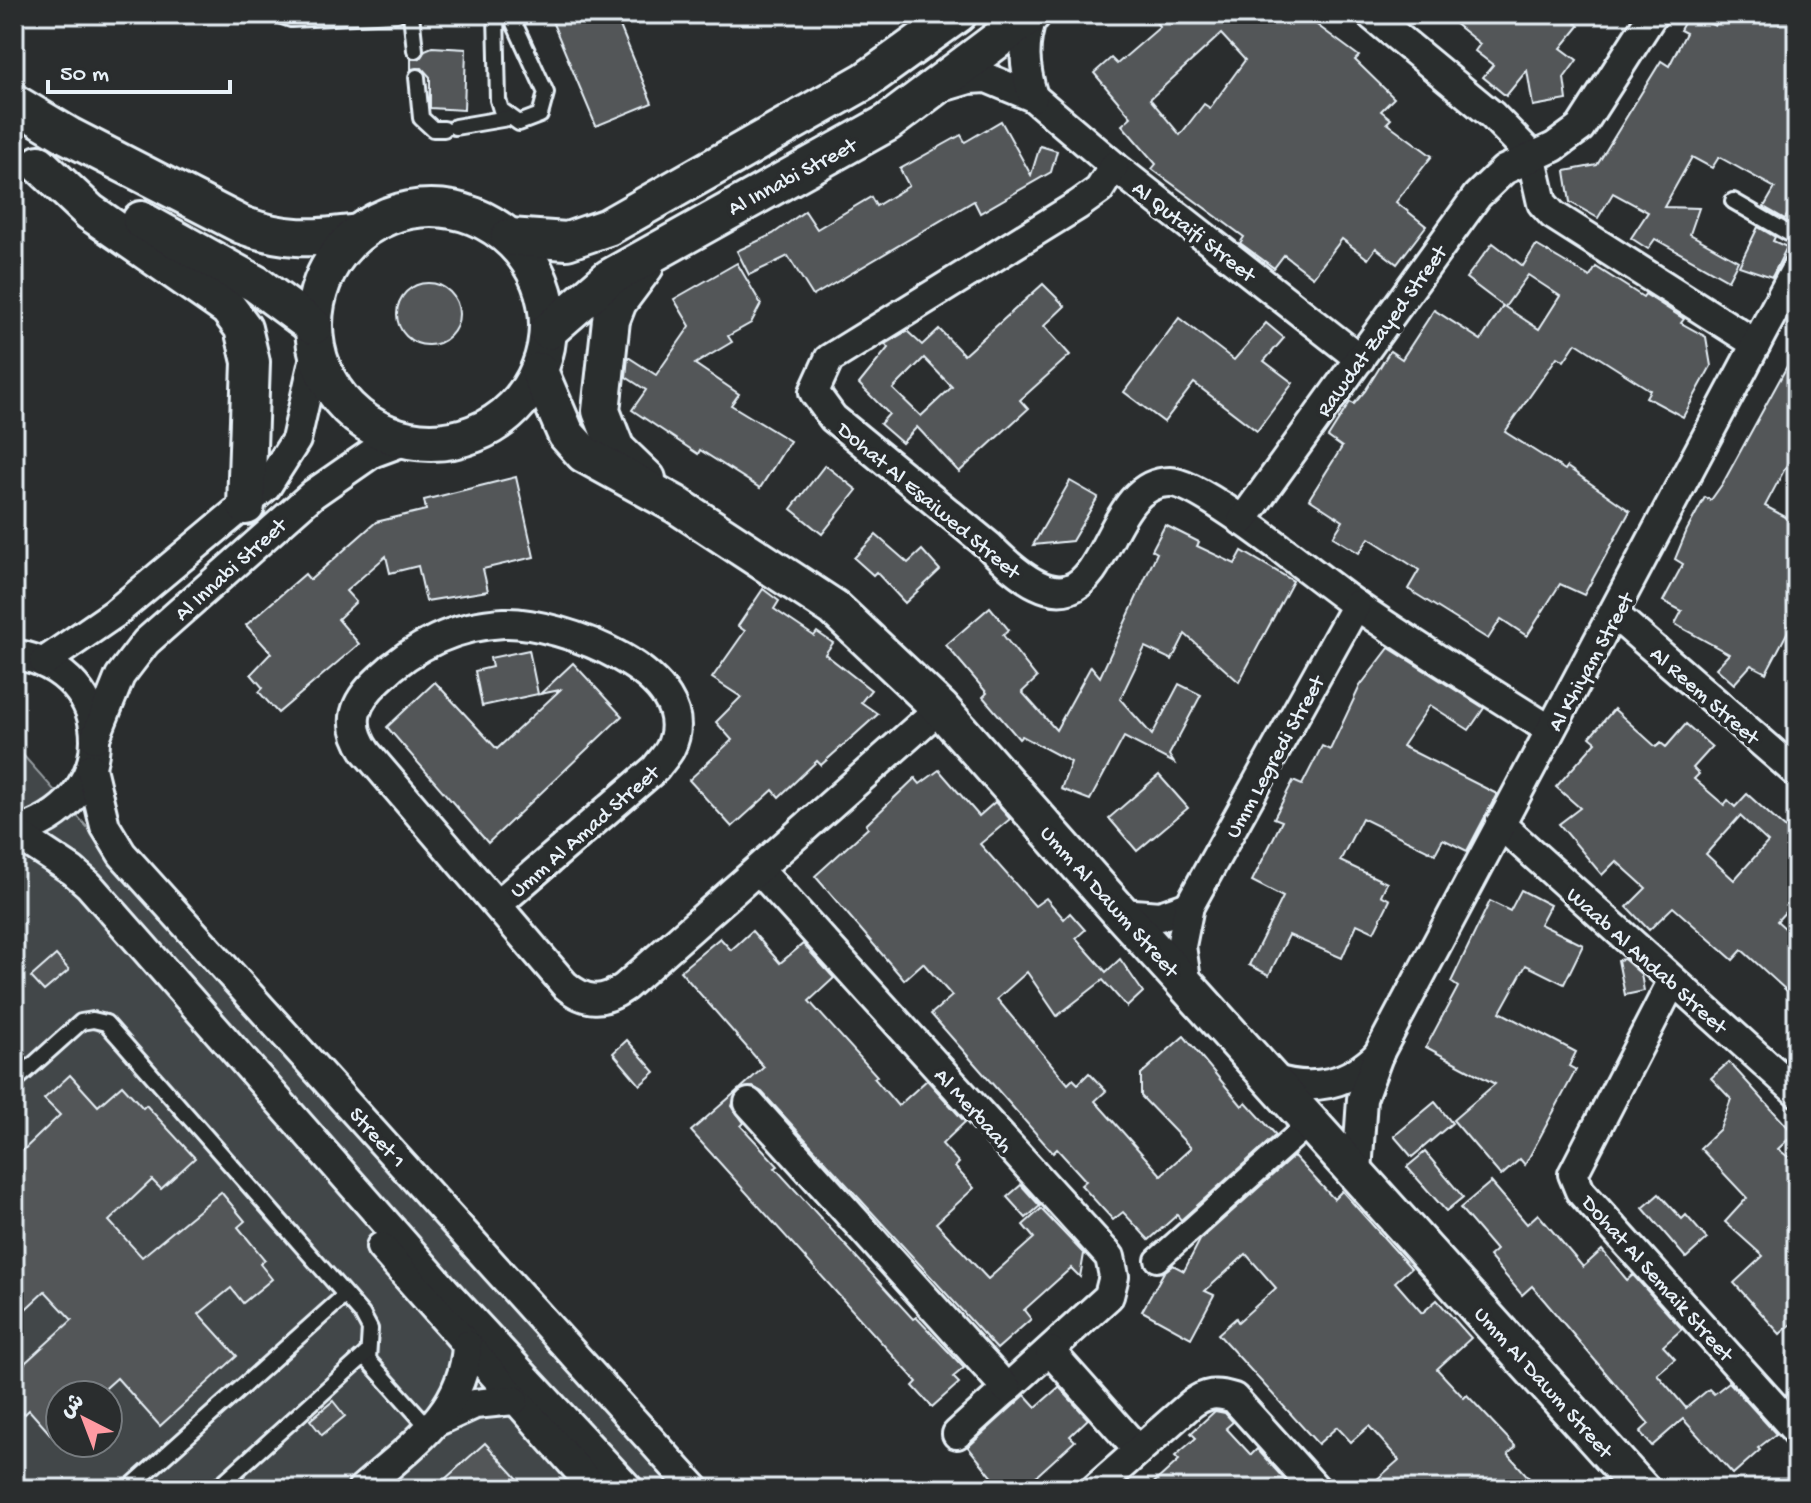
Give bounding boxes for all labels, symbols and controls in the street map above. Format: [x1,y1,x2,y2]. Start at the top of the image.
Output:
scale bar [48,44,230,94]
text: 50 m [60,61,109,90]
street label: Al Innabi Street [724,133,863,223]
street label: Al Qutaifi Street [1126,177,1261,291]
street label: Rawdat Zayed Street [1312,240,1455,423]
street label: Dohat Al Esaiwed Street [829,417,1026,588]
street label: Al Innabi Street [170,513,295,628]
street label: Al Khiyam Street [1544,587,1642,737]
street label: Al Reem Street [1643,642,1765,753]
street label: Umm Legredi Street [1221,670,1333,844]
street label: Umm Al Amad Street [505,760,667,905]
street label: Umm Al Dawm Street [1033,821,1184,985]
street label: Waab Al Andab Street [1560,883,1732,1042]
street label: Al Merbaah [927,1064,1017,1160]
street label: Street 1 [342,1103,410,1174]
street label: Dohat Al Semaik Street [1573,1190,1739,1370]
street label: Umm Al Dawm Street [1467,1302,1618,1466]
north arrow [44,1379,124,1459]
text: ش [56,1389,91,1425]

